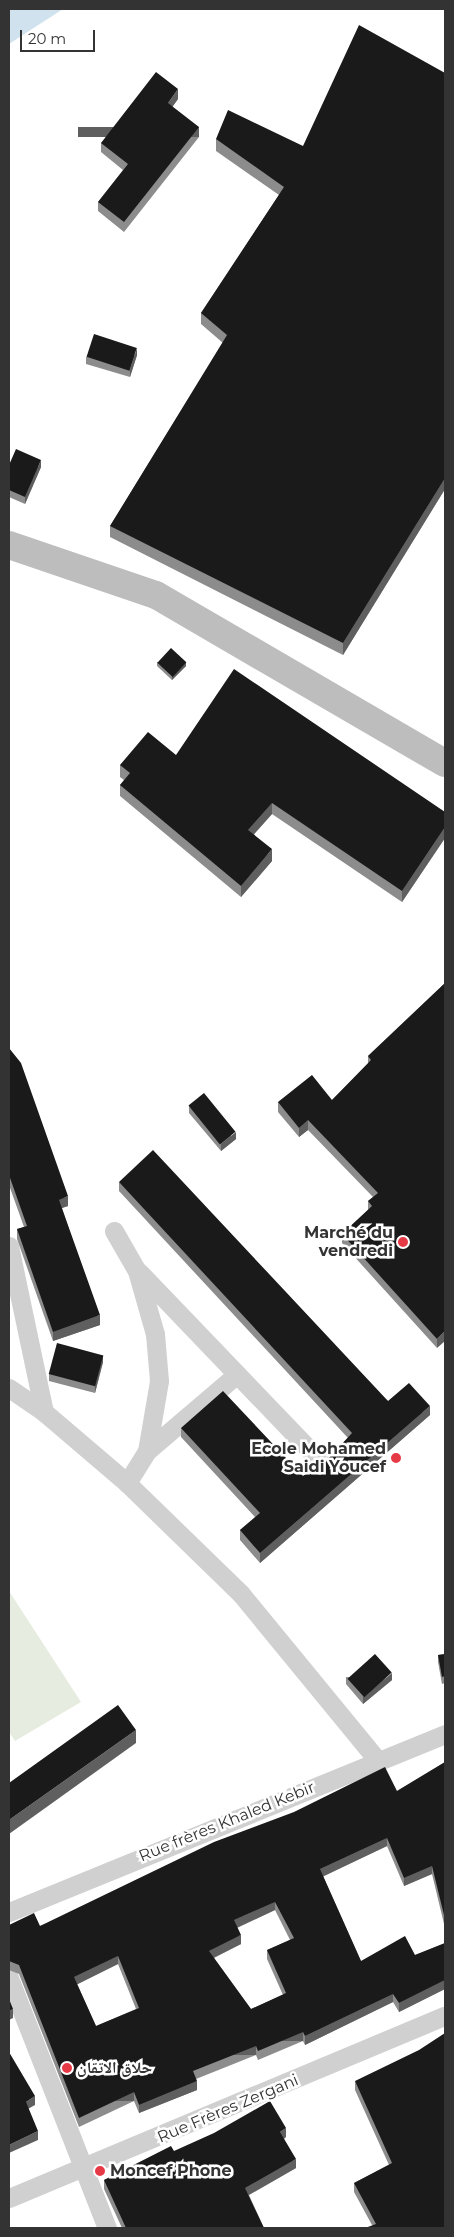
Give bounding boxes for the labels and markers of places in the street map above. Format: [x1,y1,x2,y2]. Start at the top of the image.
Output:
place label: Marché du vendredi [304,1223,393,1261]
marker: Marché du vendredi [397,1236,409,1248]
place label: Ecole Mohamed Saidi Youcef [251,1439,386,1477]
marker: Ecole Mohamed Saidi Youcef [390,1452,402,1464]
place label: حلاق الاتقان [77,2058,152,2078]
marker: حلاق الاتقان [61,2062,73,2074]
place label: Moncef Phone [110,2161,232,2181]
marker: Moncef Phone [94,2165,106,2177]

